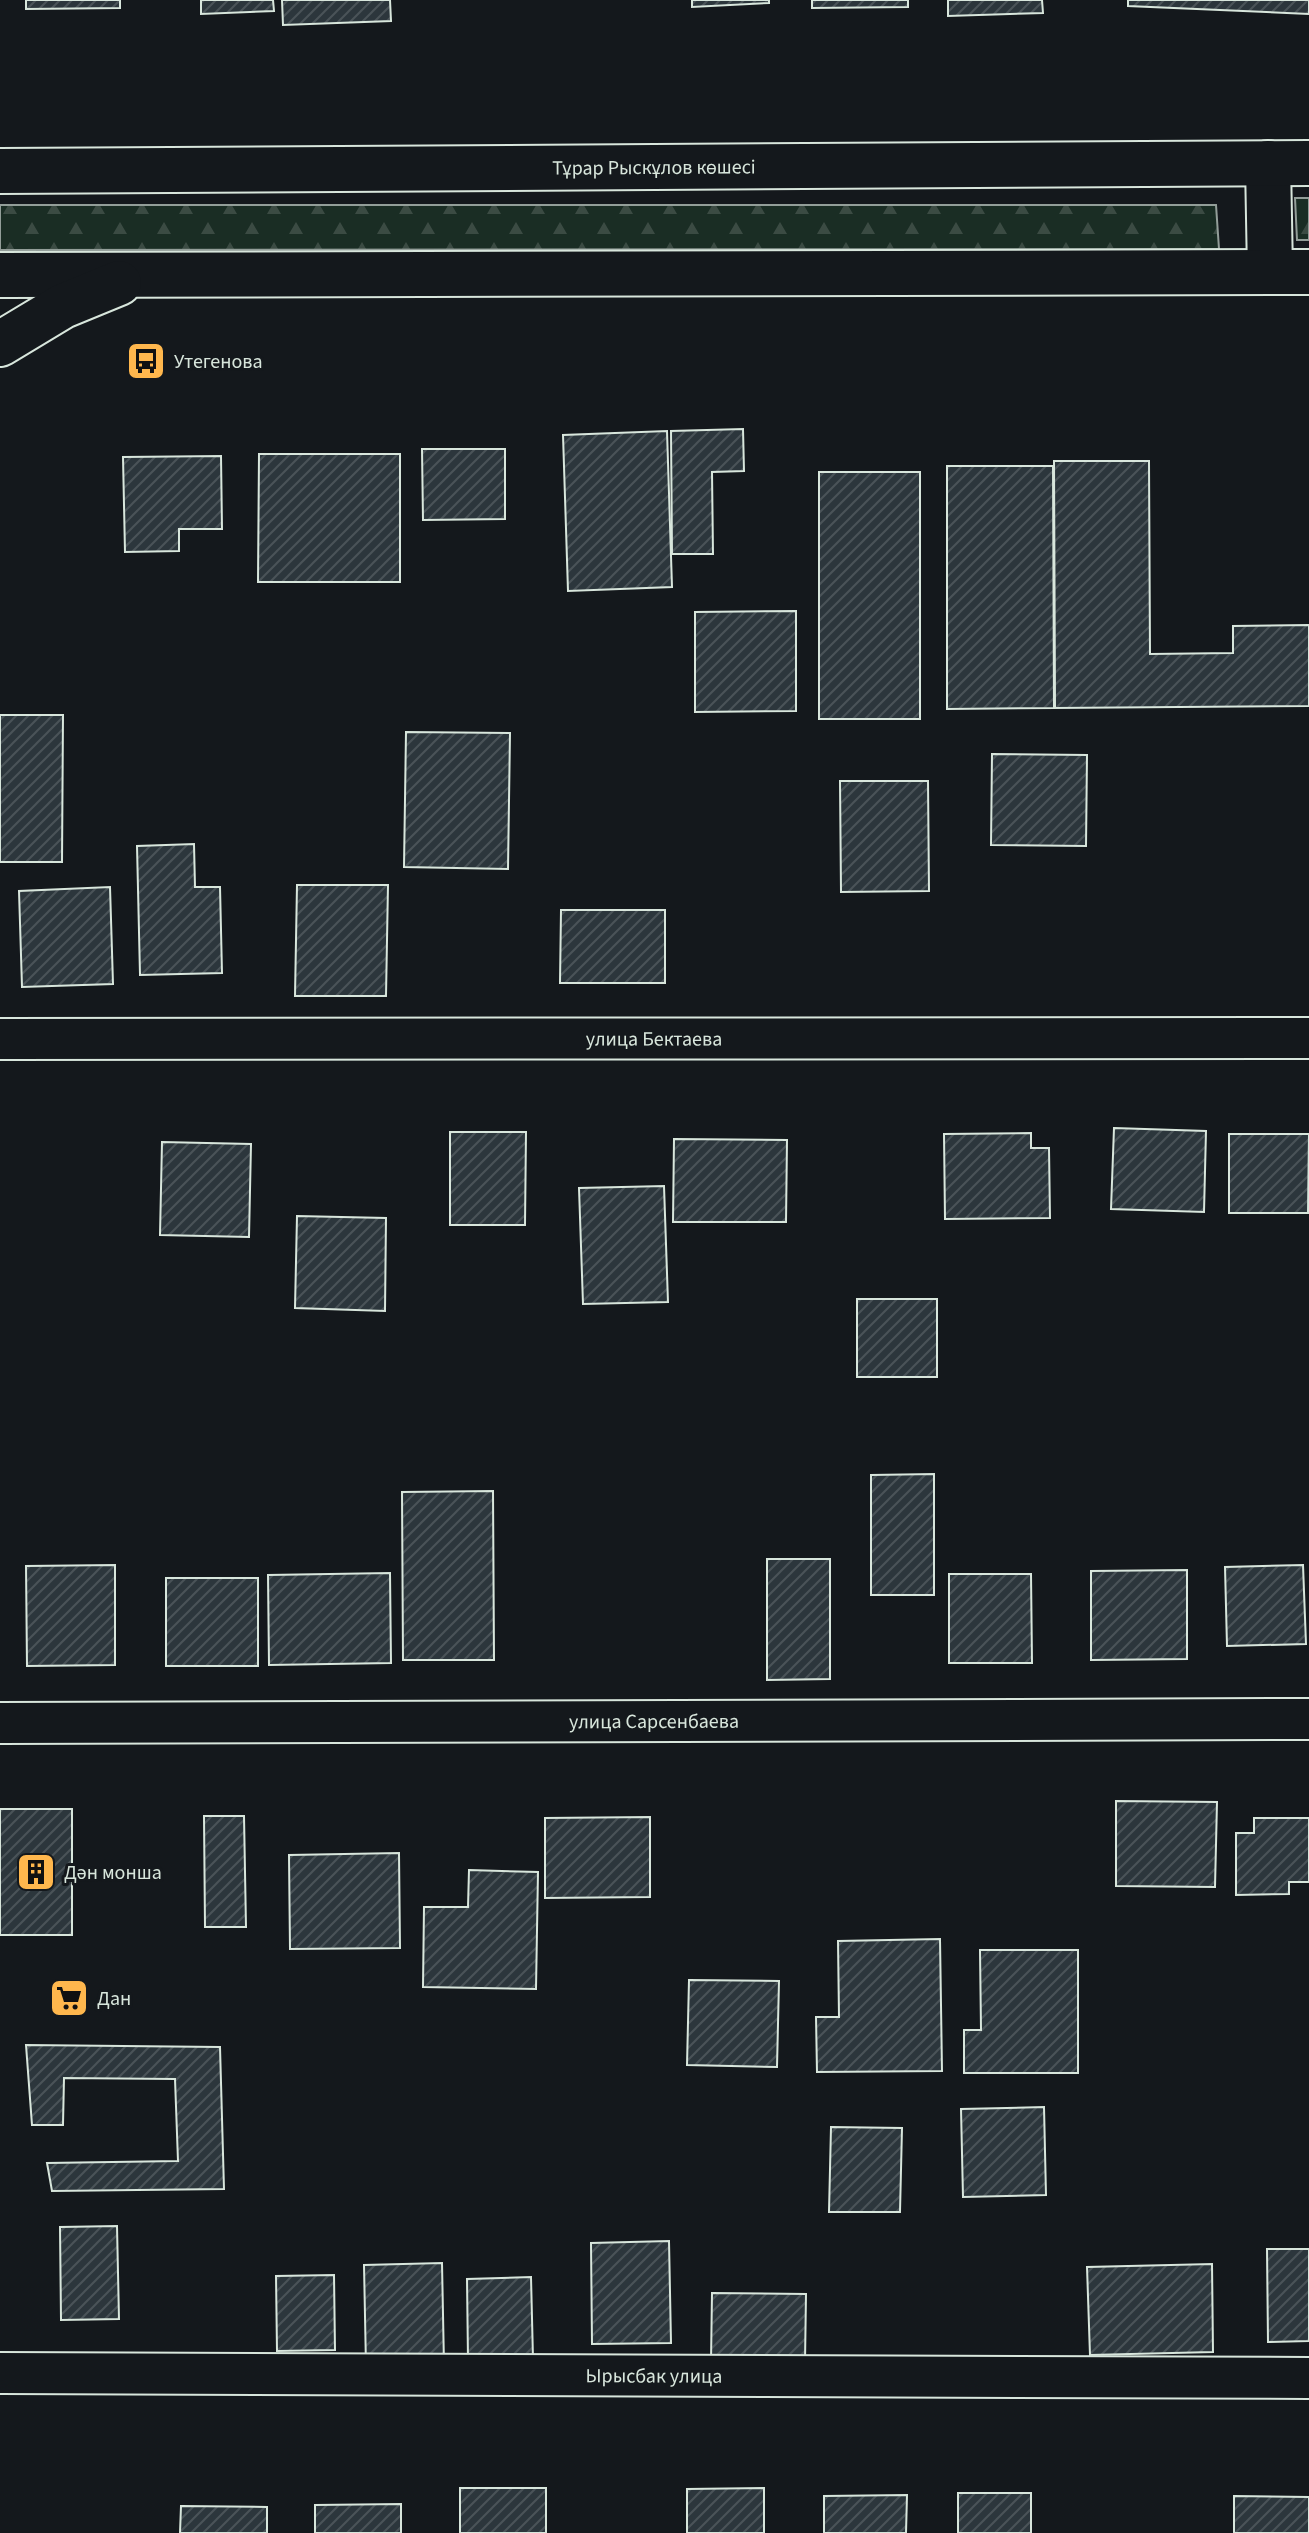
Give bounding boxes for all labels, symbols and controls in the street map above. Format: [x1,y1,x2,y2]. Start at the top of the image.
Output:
street label: Тұрар Рыскұлов көшесі [552,153,756,183]
bus stop icon: Утегенова [125,340,167,382]
place label: Утегенова [174,348,262,376]
street label: улица Бектаева [586,1025,722,1054]
street label: улица Сарсенбаева [569,1708,739,1736]
building icon: Дән монша [15,1851,57,1893]
place label: Дән монша [64,1859,162,1887]
supermarket icon: Дан [48,1977,90,2019]
place label: Дан [97,1985,131,2013]
street label: Ырысбак улица [586,2362,722,2391]

